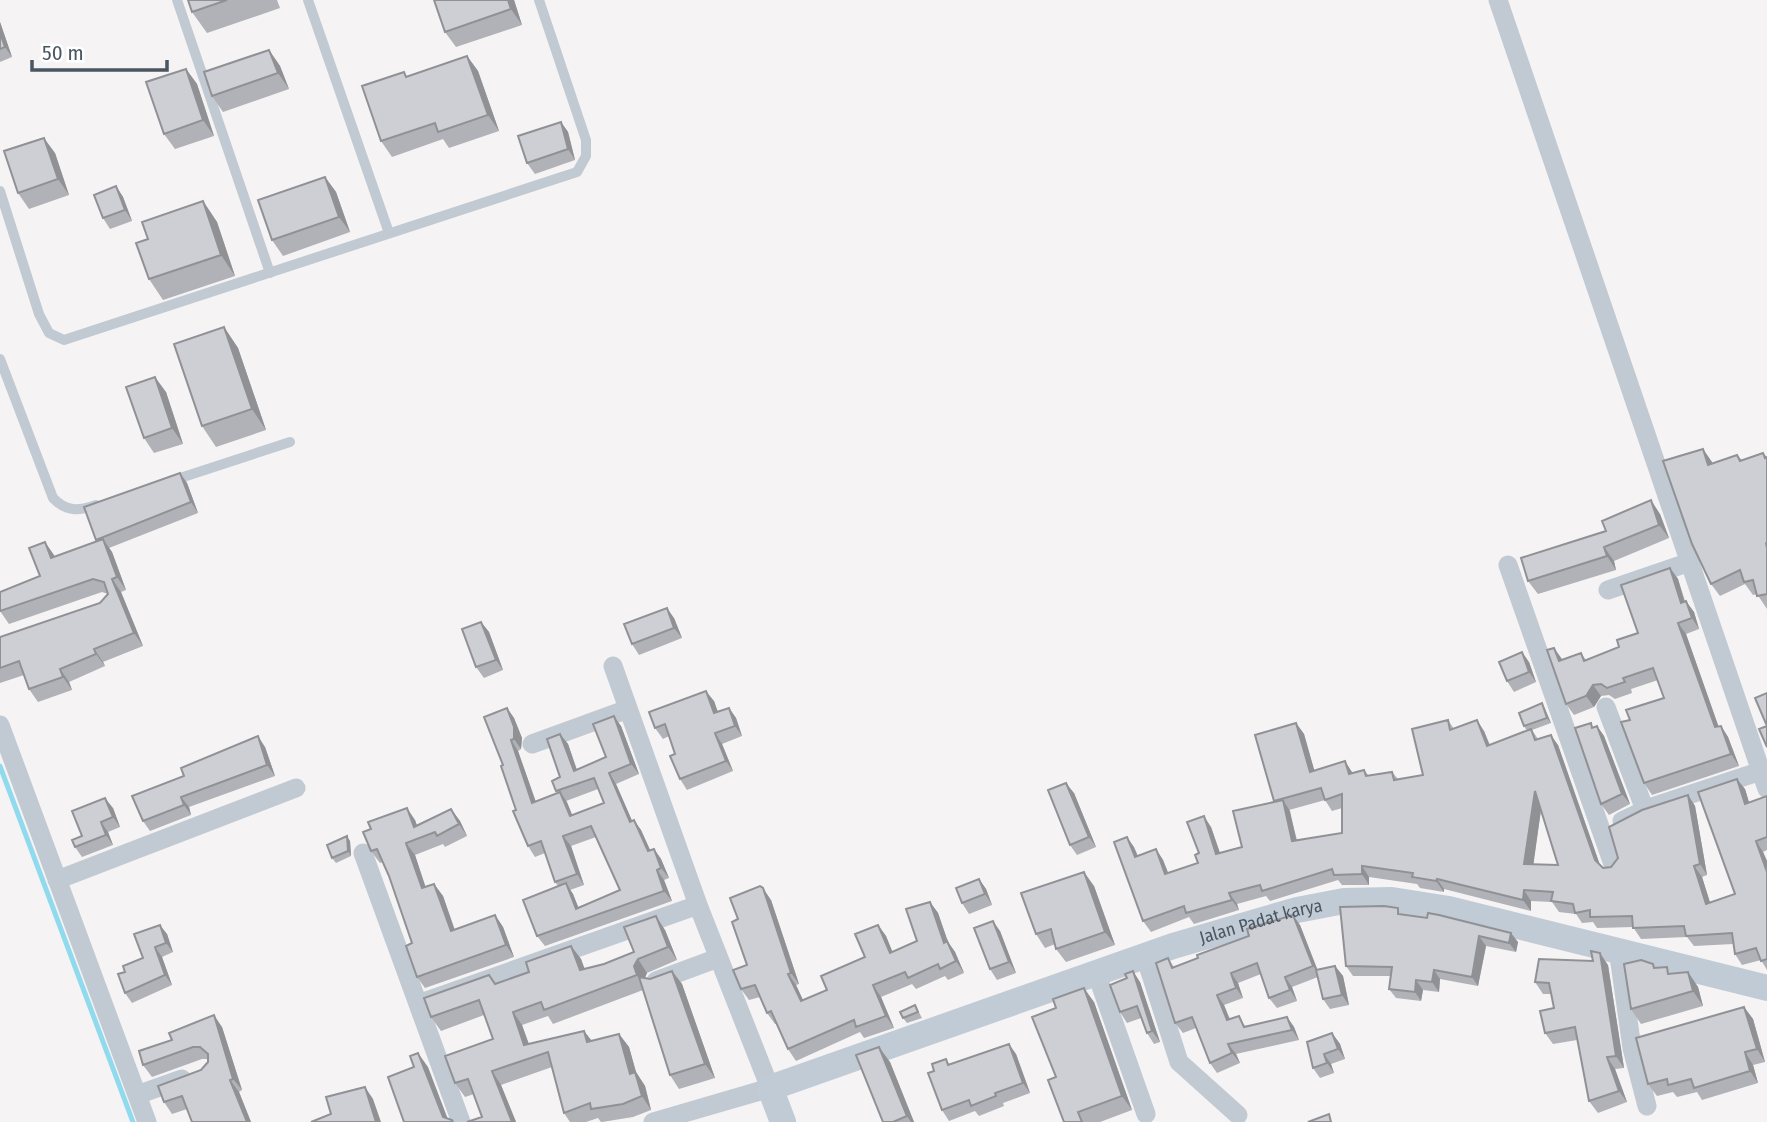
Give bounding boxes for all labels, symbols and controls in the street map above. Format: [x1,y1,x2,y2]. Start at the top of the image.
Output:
scale bar [32,28,166,72]
text: 50 m [42,40,84,66]
street label: Jalan Padat karya [1197,894,1324,949]

